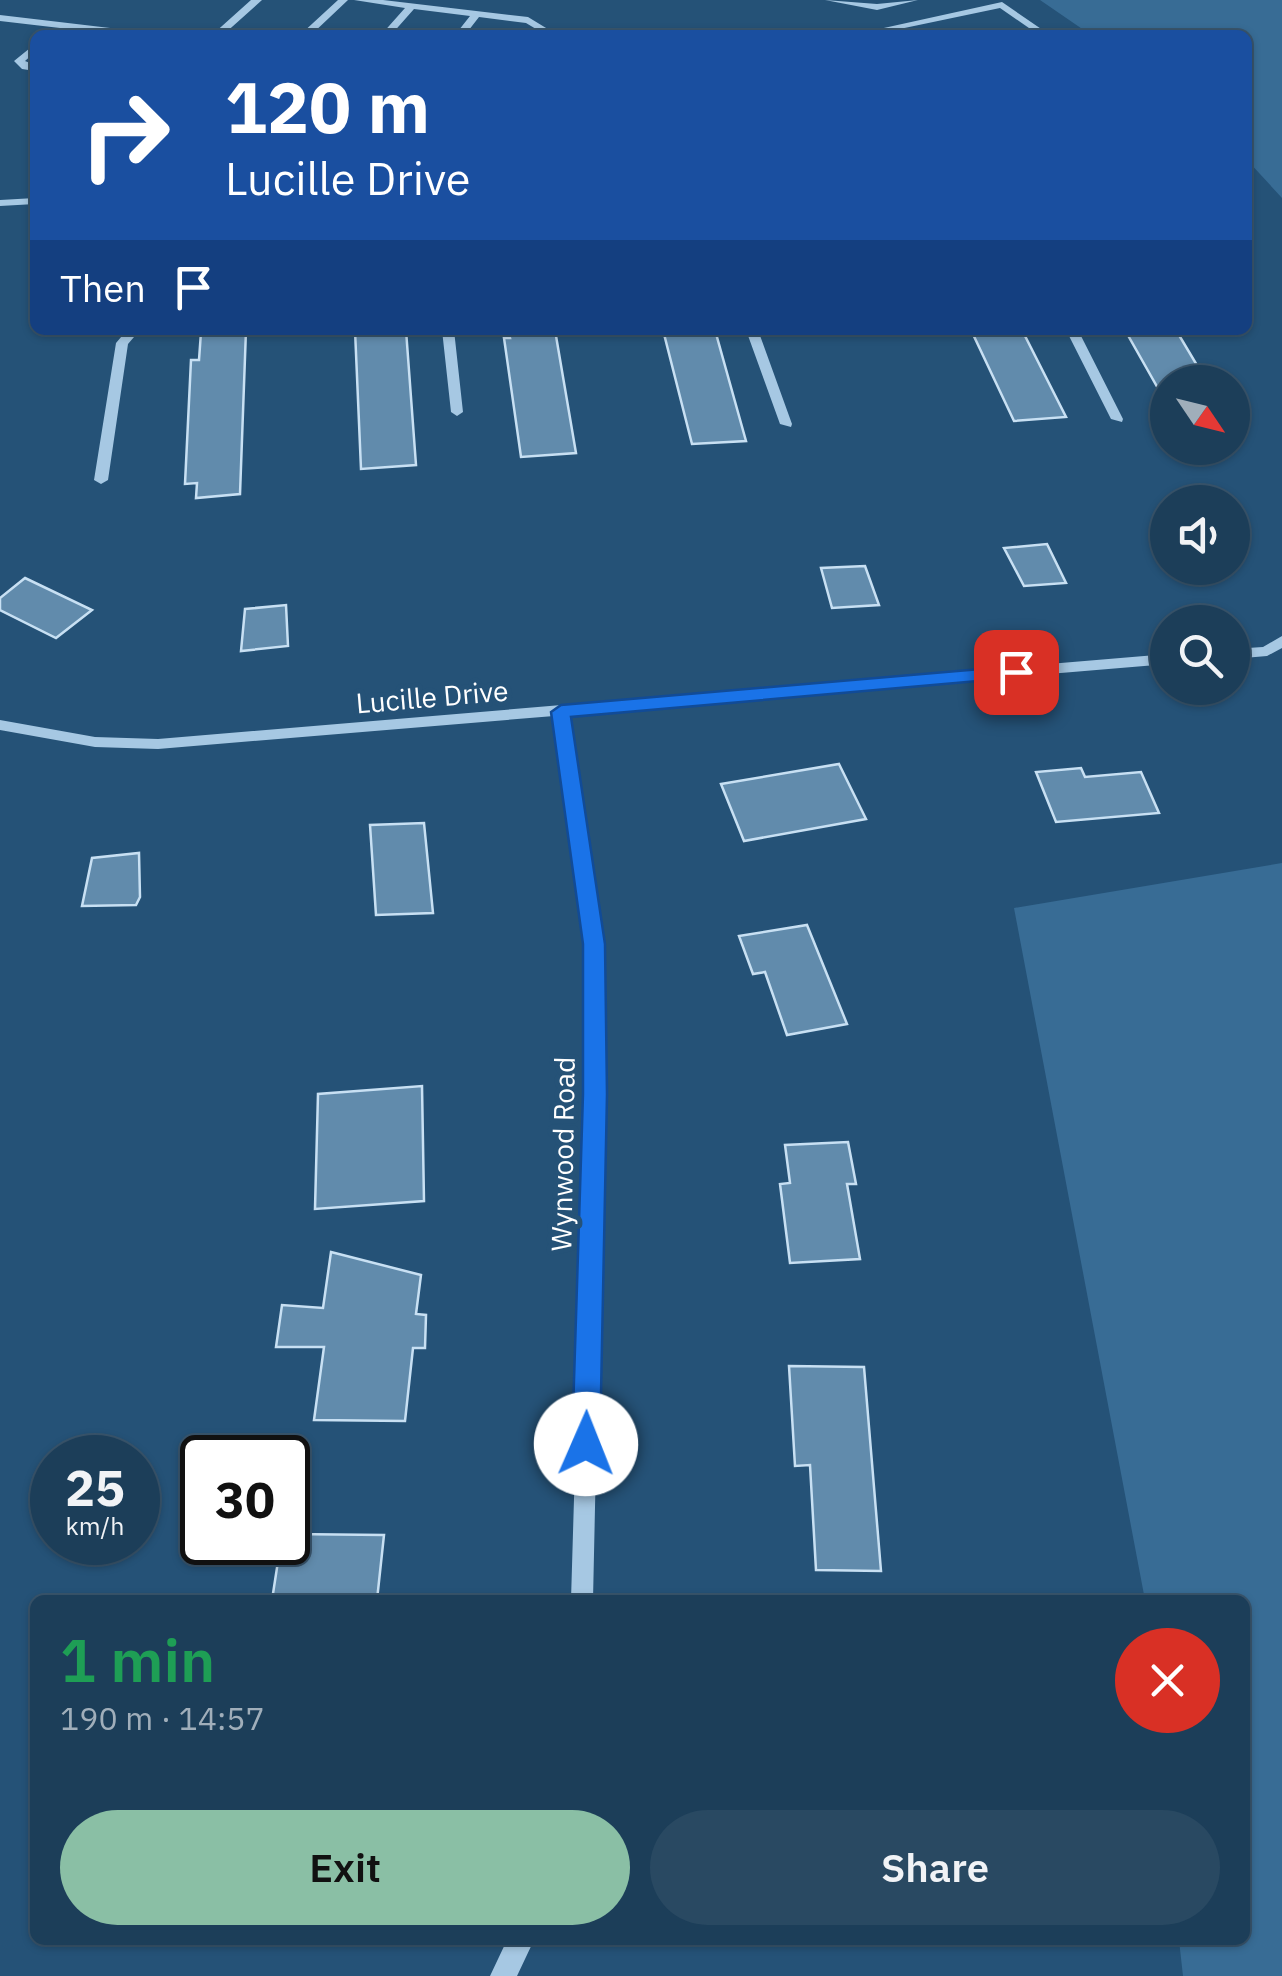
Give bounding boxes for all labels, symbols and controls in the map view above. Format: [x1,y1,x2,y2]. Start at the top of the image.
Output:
text: 120 m [225,61,430,152]
icon: right [60,70,190,200]
text: Lucille Drive [225,149,471,207]
icon: arrive [166,260,221,315]
text: Then [60,263,146,312]
north arrow [1150,365,1250,465]
map controls [1150,365,1250,705]
button: sound [1150,485,1250,585]
button: search [1150,605,1250,705]
pin [974,630,1059,715]
icon: arrive [989,645,1044,700]
street label: Lucille Drive [354,671,510,722]
street label: Wynwood Road [542,1056,583,1252]
position arrow [534,1392,638,1496]
speed limit sign: 30 [180,1435,310,1565]
text: 25 [65,1455,125,1520]
text: km/h [66,1509,124,1542]
text: 1 min [60,1620,215,1699]
button: close [1115,1628,1220,1733]
text: 190 m · 14:57 [60,1697,265,1739]
button: Exit [60,1810,630,1925]
button: Share [650,1810,1220,1925]

